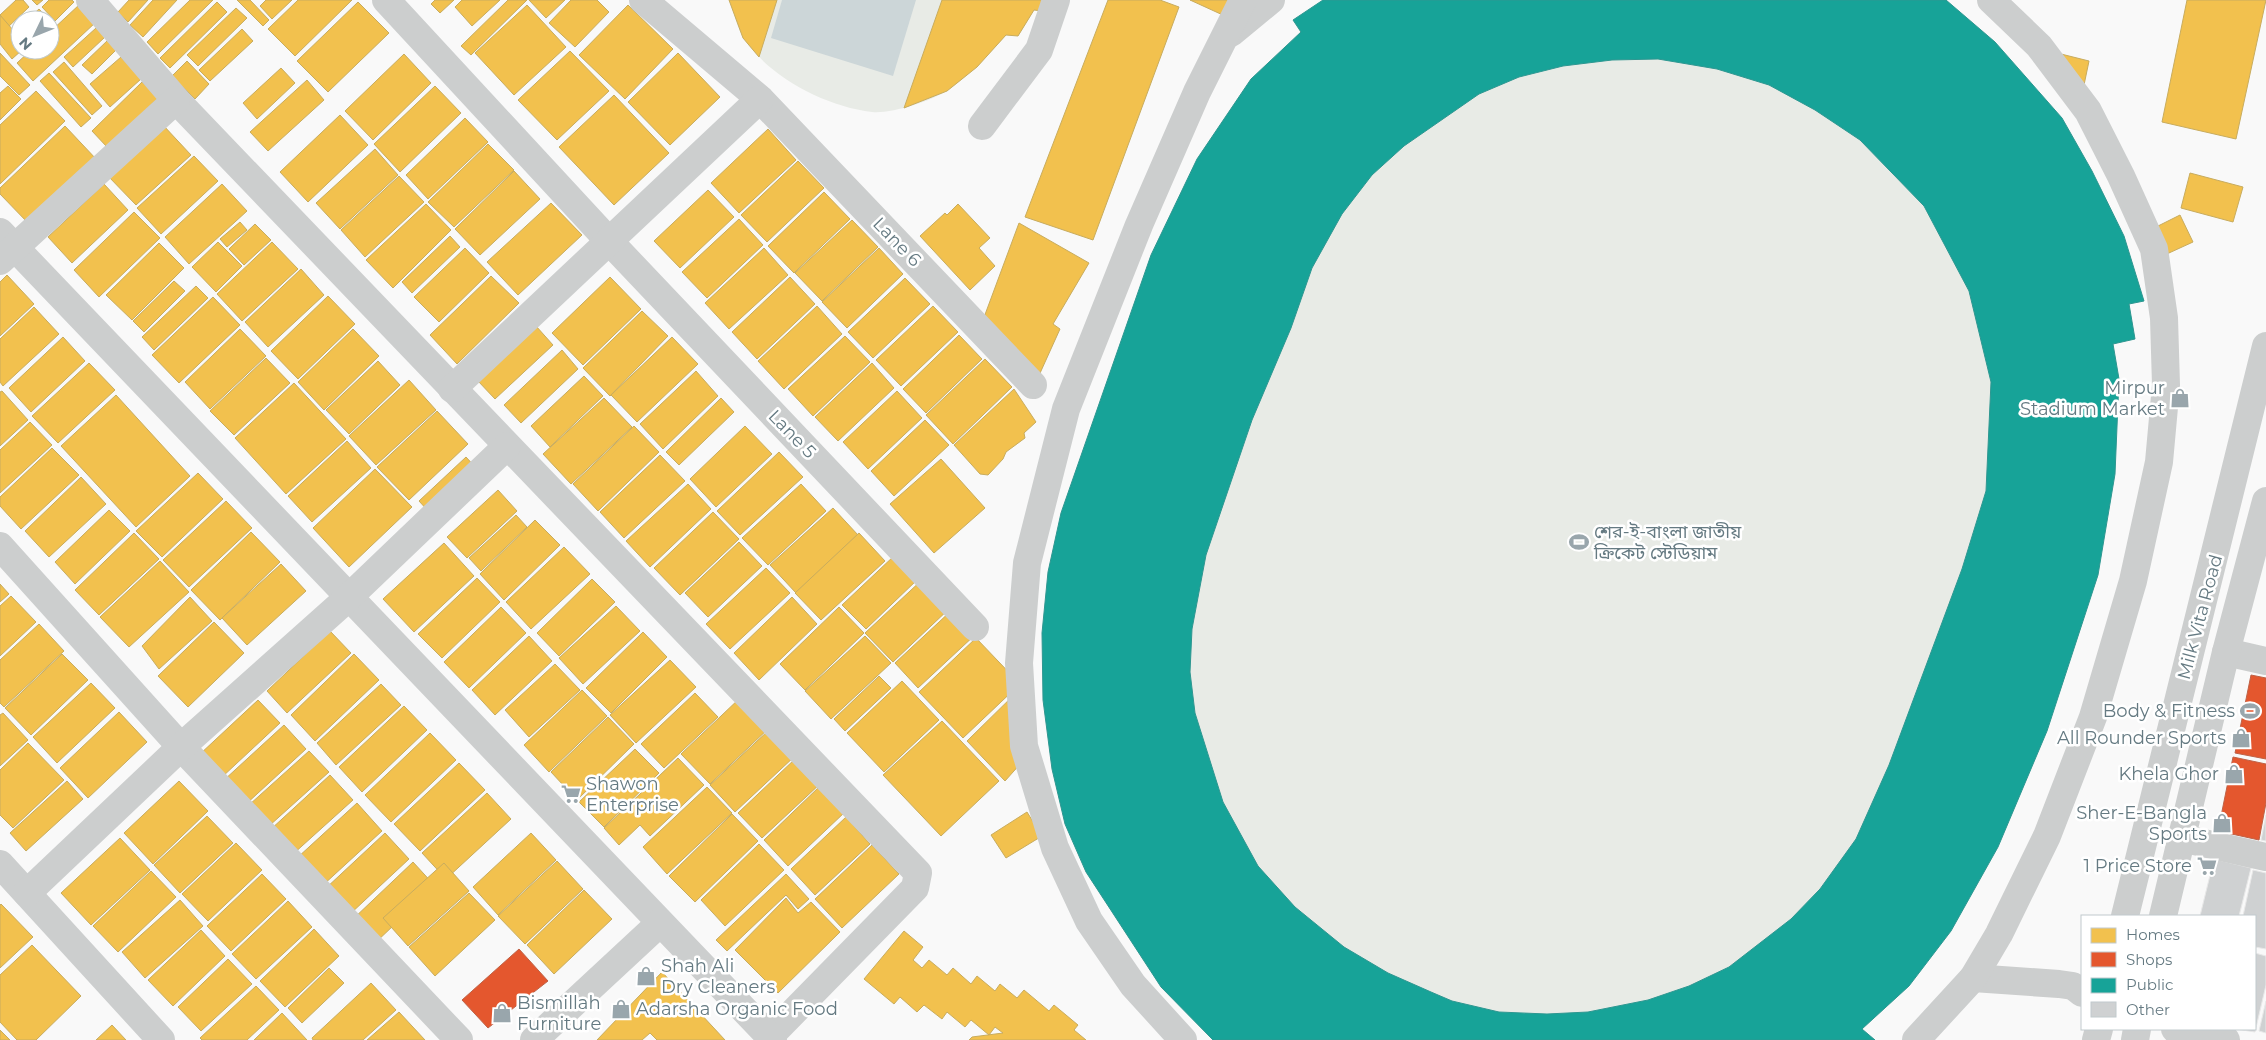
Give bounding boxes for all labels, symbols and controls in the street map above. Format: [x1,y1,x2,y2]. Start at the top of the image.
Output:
north arrow [10,10,60,60]
text: N [15,34,36,54]
street label: Lane 6 [868,213,926,271]
place label: Mirpur Stadium Market [2020,377,2165,420]
shop icon: Mirpur Stadium Market [2169,387,2191,409]
street label: Lane 5 [764,405,820,463]
place label: শের-ই-বাংলা জাতীয় ক্রিকেট স্টেডিয়াম [1593,521,1742,564]
sports icon: শের-ই-বাংলা জাতীয় ক্রিকেট স্টেডিয়াম [1568,531,1590,553]
street label: Milk Vita Road [2173,552,2227,682]
place label: Body & Fitness [2103,700,2235,722]
sports icon: Body & Fitness [2239,700,2261,722]
place label: All Rounder Sports [2057,727,2226,749]
shop icon: All Rounder Sports [2230,727,2252,749]
place label: Khela Ghor [2118,763,2219,785]
shop icon: Khela Ghor [2223,763,2245,785]
place label: Shawon Enterprise [586,773,679,816]
supermarket icon: Shawon Enterprise [560,783,582,805]
place label: Sher-E-Bangla Sports [2076,802,2207,845]
shop icon: Sher-E-Bangla Sports [2211,812,2233,834]
place label: 1 Price Store [2084,855,2192,877]
supermarket icon: 1 Price Store [2196,855,2218,877]
legend [2081,915,2256,1030]
text: Homes [2126,925,2180,944]
text: Shops [2126,950,2172,969]
place label: Shah Ali Dry Cleaners [661,955,775,998]
shop icon: Shah Ali Dry Cleaners [635,965,657,987]
text: Public [2126,975,2174,994]
place label: Bismillah Furniture [517,992,601,1035]
shop icon: Adarsha Organic Food [610,998,632,1020]
place label: Adarsha Organic Food [636,998,838,1020]
text: Other [2126,1000,2170,1019]
shop icon: Bismillah Furniture [491,1002,513,1024]

